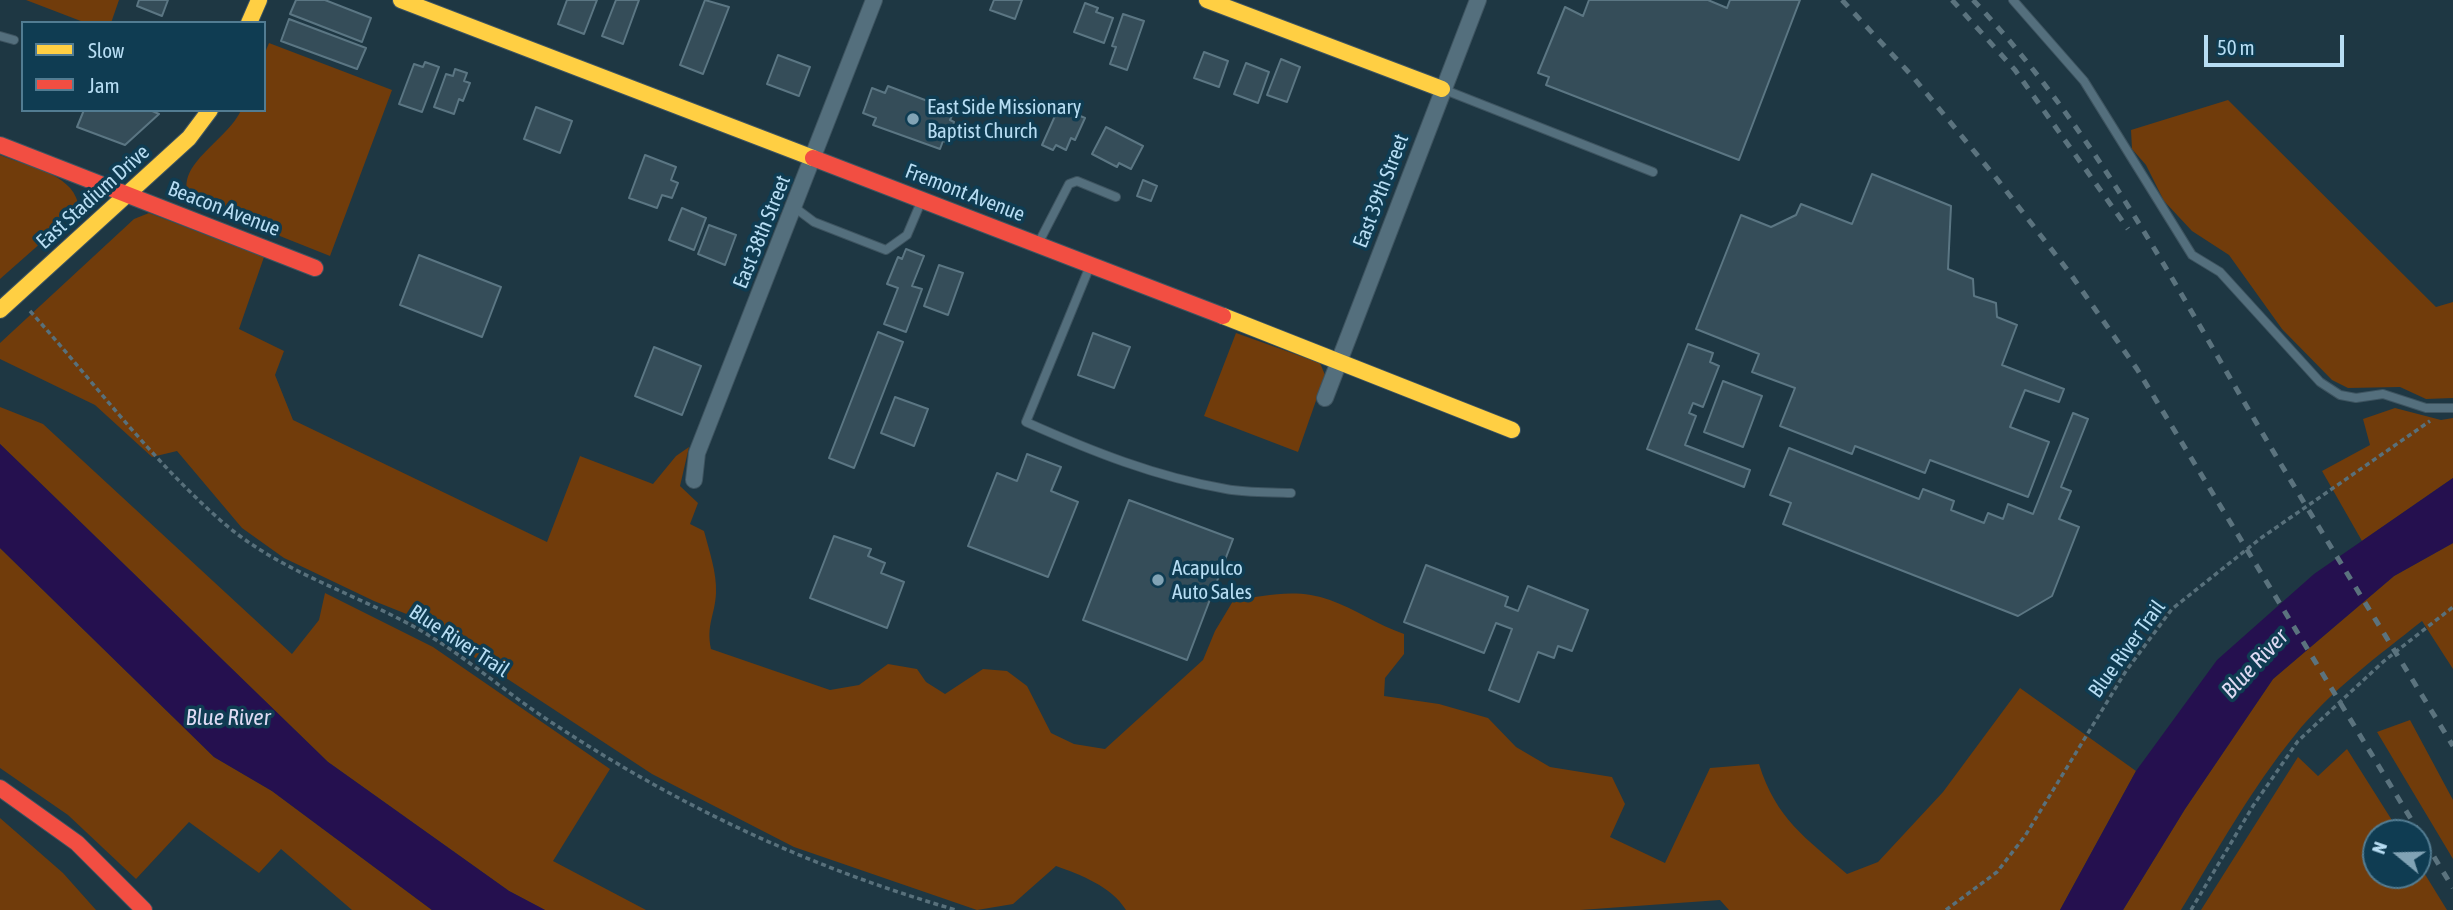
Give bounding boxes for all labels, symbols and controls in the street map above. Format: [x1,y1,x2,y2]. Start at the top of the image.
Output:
legend [21,21,266,112]
scale bar [2208,21,2348,65]
text: 50 m [2217,35,2255,59]
text: Slow [88,38,124,62]
text: Jam [88,73,120,97]
place label: East Side Missionary Baptist Church [927,94,1081,144]
marker: East Side Missionary Baptist Church [905,111,921,127]
street label: East 39th Street [1348,130,1414,252]
street label: East Stadium Drive [31,140,155,254]
street label: Fremont Avenue [902,159,1028,227]
street label: East 38th Street [728,172,796,292]
street label: Beacon Avenue [164,176,284,242]
place label: Acapulco Auto Sales [1172,555,1252,605]
marker: Acapulco Auto Sales [1150,572,1166,588]
street label: Blue River Trail [2083,595,2171,703]
street label: Blue River Trail [404,599,514,683]
water label: Blue River [2216,624,2294,704]
water label: Blue River [186,704,270,732]
north arrow [2362,819,2432,889]
text: N [2367,839,2391,857]

